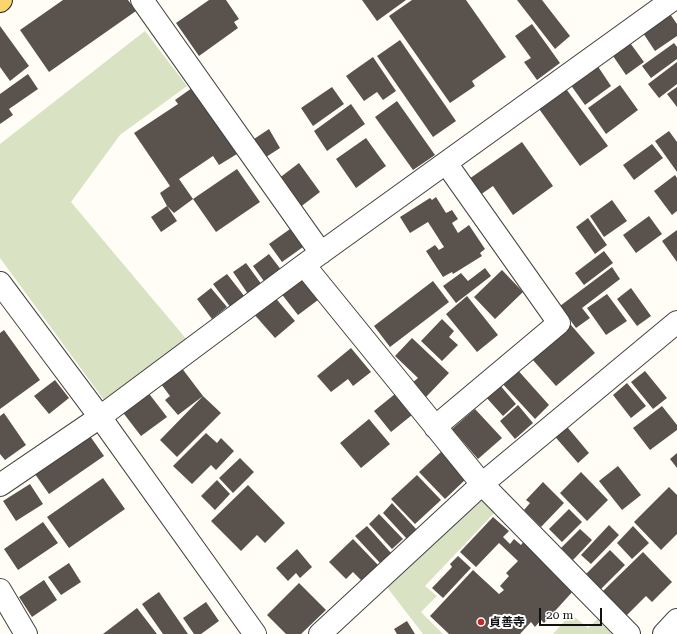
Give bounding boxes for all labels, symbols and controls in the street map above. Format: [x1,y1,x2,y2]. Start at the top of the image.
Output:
scale bar [541,600,604,626]
text: 20 m [546,608,573,622]
place label: 貞善寺 [489,615,525,629]
marker: 貞善寺 [476,617,486,627]

